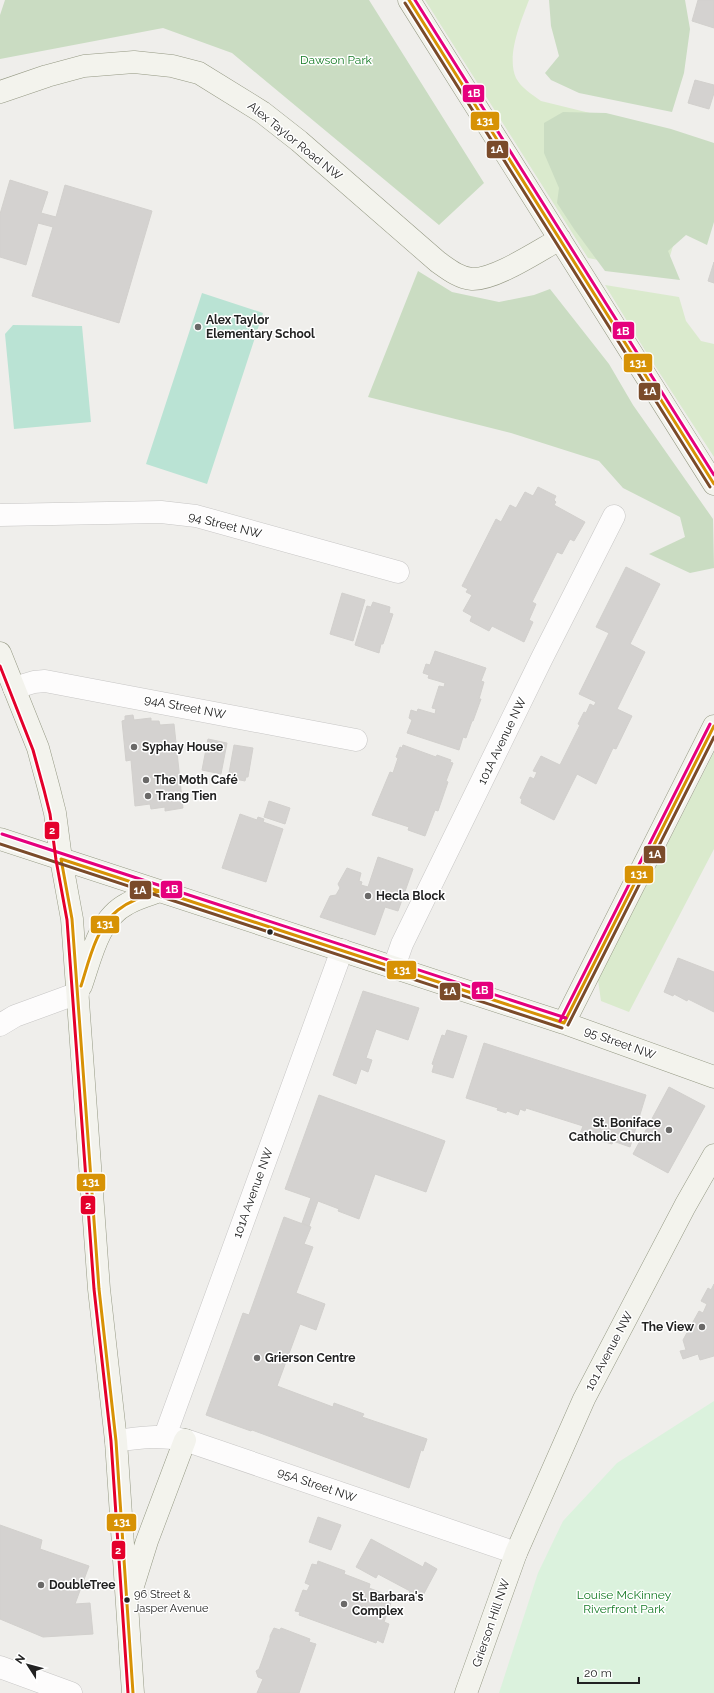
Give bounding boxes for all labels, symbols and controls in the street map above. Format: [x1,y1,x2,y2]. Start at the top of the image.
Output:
park label: Dawson Park [300,53,373,67]
line badge: 1B [462,84,485,103]
text: 1B [468,87,481,100]
street label: Alex Taylor Road NW [245,99,345,184]
line badge: 131 [470,111,500,131]
text: 131 [476,115,494,128]
line badge: 1A [486,140,509,159]
text: 1A [491,143,504,156]
place label: Alex Taylor Elementary School [206,313,315,341]
line badge: 1B [612,321,635,340]
marker: Alex Taylor Elementary School [193,322,203,332]
text: 1B [617,325,630,338]
line badge: 131 [623,353,653,373]
text: 131 [629,357,647,370]
line badge: 1A [638,382,661,401]
text: 1A [644,385,657,398]
street label: 94 Street NW [187,509,263,541]
street label: 94A Street NW [143,692,227,722]
street label: 101A Avenue NW [475,695,529,787]
place label: Syphay House [142,740,223,754]
marker: Syphay House [129,742,139,752]
place label: The Moth Café [154,773,238,787]
marker: The Moth Café [141,775,151,785]
place label: Trang Tien [156,789,217,803]
marker: Trang Tien [143,791,153,801]
line badge: 2 [44,821,60,840]
text: 2 [49,824,55,837]
line badge: 1A [643,845,666,864]
text: 1A [649,848,662,861]
line badge: 131 [624,865,654,884]
text: 131 [630,868,648,881]
line badge: 1A [129,880,152,900]
line badge: 1B [160,880,183,899]
text: 1B [166,883,179,896]
text: 1A [134,884,147,897]
place label: Hecla Block [376,889,445,903]
marker: Hecla Block [363,891,373,901]
line badge: 131 [90,915,120,934]
text: 131 [96,918,114,931]
unlabelled marker [265,927,275,937]
line badge: 131 [386,960,417,980]
text: 131 [393,964,411,977]
line badge: 1B [471,981,494,1000]
line badge: 1A [439,982,461,1001]
text: 1B [476,984,489,997]
text: 1A [444,985,457,998]
street label: 95 Street NW [582,1024,658,1063]
place label: St. Boniface Catholic Church [569,1116,661,1144]
marker: St. Boniface Catholic Church [664,1125,674,1135]
street label: 101A Avenue NW [230,1146,276,1240]
line badge: 131 [76,1173,106,1192]
text: 131 [82,1176,100,1189]
line badge: 2 [80,1195,96,1215]
text: 2 [85,1199,91,1212]
street label: 101 Avenue NW [582,1309,636,1393]
place label: The View [641,1320,695,1334]
marker: The View [697,1322,707,1332]
place label: Grierson Centre [265,1351,356,1365]
marker: Grierson Centre [252,1353,262,1363]
street label: 95A Street NW [276,1465,359,1505]
line badge: 131 [106,1513,137,1532]
text: 131 [113,1516,131,1529]
line badge: 2 [111,1540,126,1560]
text: 2 [115,1544,121,1557]
street label: Grierson Hill NW [469,1577,513,1669]
place label: DoubleTree [49,1578,115,1592]
marker: DoubleTree [36,1580,46,1590]
place label: 96 Street & Jasper Avenue [134,1588,209,1615]
park label: Louise McKinney Riverfront Park [577,1588,672,1616]
place label: St. Barbara's Complex [352,1590,424,1618]
marker: 96 Street & Jasper Avenue [122,1595,132,1605]
marker: St. Barbara's Complex [339,1599,349,1609]
north arrow [8,1645,48,1685]
text: N [13,1652,28,1667]
scale bar [578,1659,639,1685]
text: 20 m [584,1666,612,1680]

